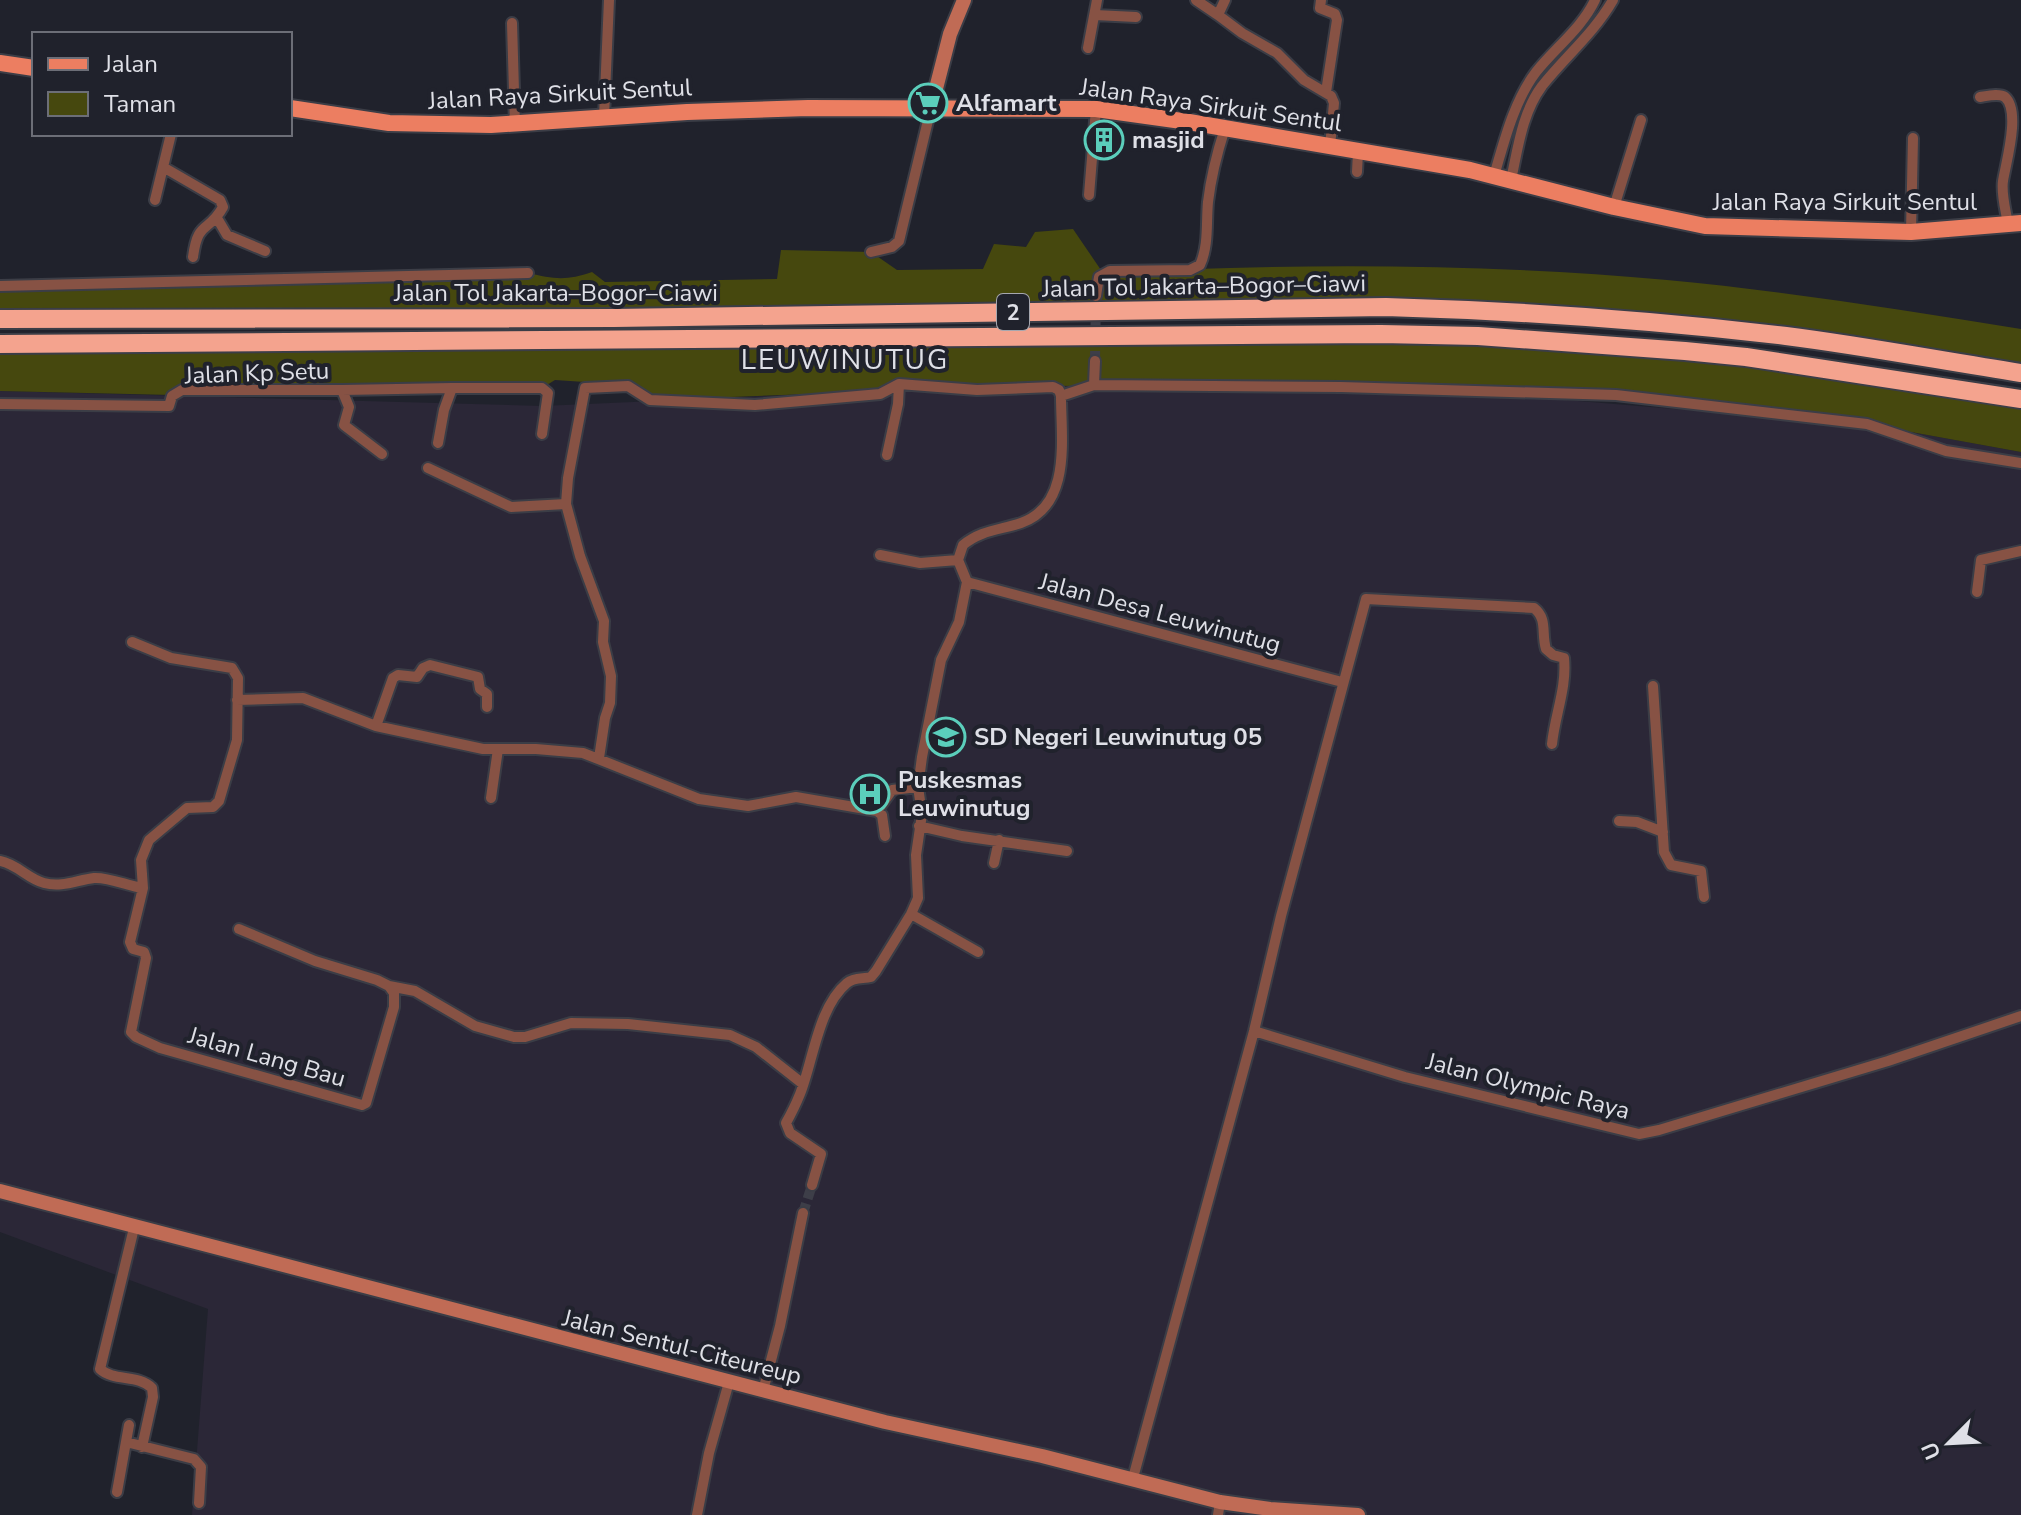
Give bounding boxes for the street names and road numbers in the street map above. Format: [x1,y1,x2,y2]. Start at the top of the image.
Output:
street label: Jalan Raya Sirkuit Sentul [426,71,693,117]
street label: Jalan Raya Sirkuit Sentul [1077,71,1344,139]
street label: Jalan Raya Sirkuit Sentul [1712,186,1977,218]
street label: Jalan Tol Jakarta–Bogor–Ciawi [1041,267,1366,305]
street label: Jalan Tol Jakarta–Bogor–Ciawi [393,277,718,309]
road number: 2 [997,294,1029,330]
street label: Jalan Kp Setu [183,354,330,392]
street label: Jalan Desa Leuwinutug [1035,565,1284,661]
street label: Jalan Lang Bau [184,1019,349,1095]
street label: Jalan Olympic Raya [1422,1045,1633,1127]
street label: Jalan Sentul-Citeureup [558,1302,805,1392]

